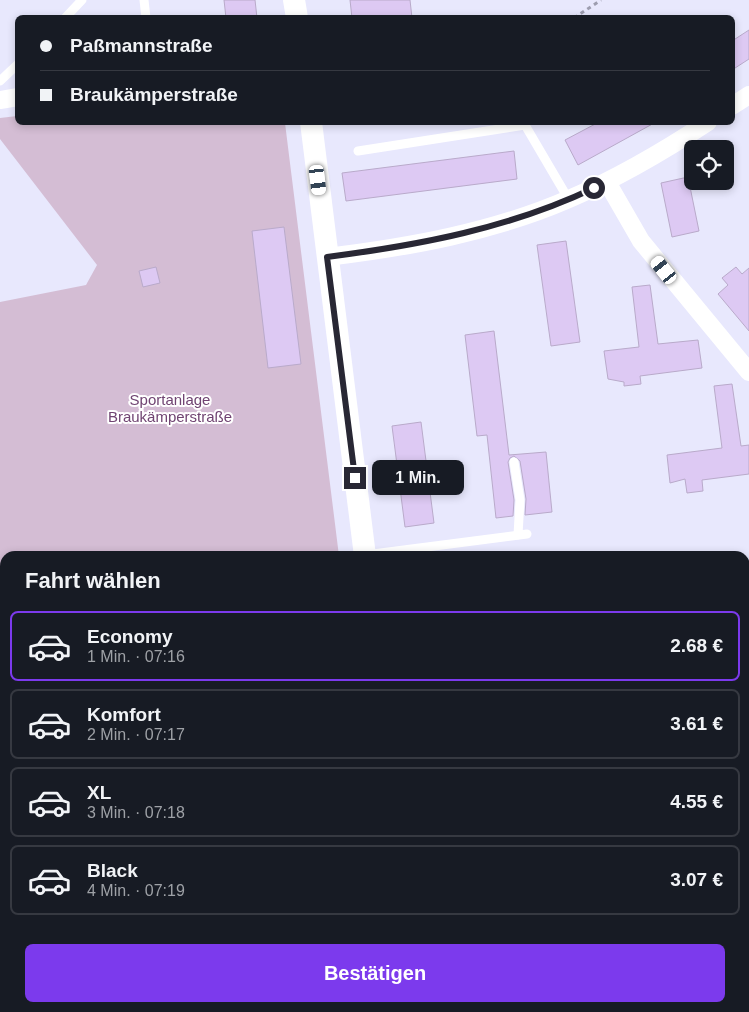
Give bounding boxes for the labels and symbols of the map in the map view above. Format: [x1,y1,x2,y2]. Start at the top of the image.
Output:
car [308,164,327,196]
route start [583,177,605,199]
car [648,254,679,286]
park label: Sportanlage Braukämperstraße [108,391,232,425]
callout: 1 Min. [372,460,465,496]
route end [344,467,366,489]

